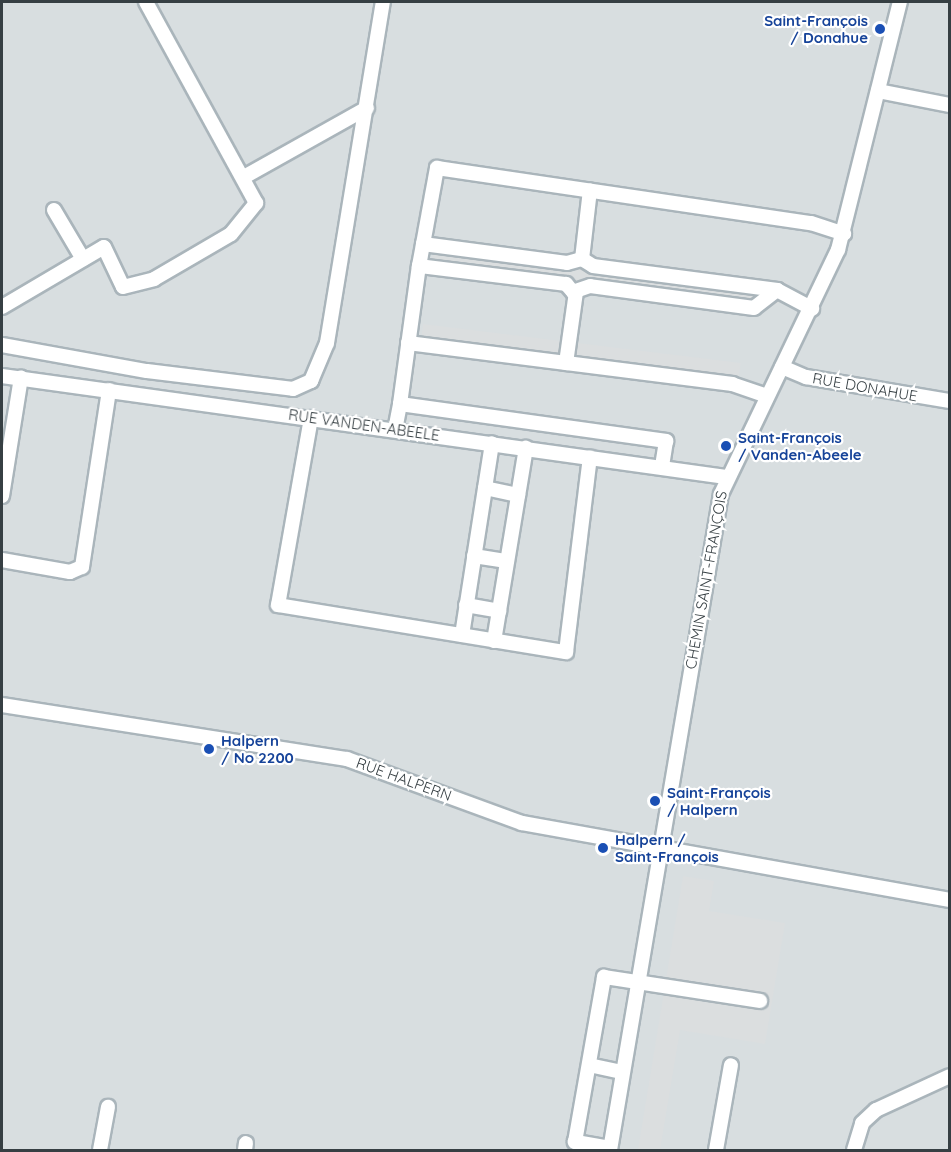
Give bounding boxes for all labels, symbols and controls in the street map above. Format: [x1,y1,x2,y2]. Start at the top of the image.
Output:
place label: Saint-François / Donahue [764,11,868,46]
marker: Saint-François / Donahue [873,22,887,36]
street label: RUE DONAHUE [811,369,919,405]
street label: RUE VANDEN-ABEELE [287,405,441,445]
place label: Saint-François / Vanden-Abeele [738,428,862,463]
marker: Saint-François / Vanden-Abeele [719,439,733,453]
street label: CHEMIN SAINT-FRANÇOIS [681,489,731,671]
place label: Halpern / No 2200 [221,731,294,766]
marker: Halpern / No 2200 [202,742,216,756]
street label: RUE HALPERN [354,753,454,805]
place label: Saint-François / Halpern [667,783,771,818]
marker: Saint-François / Halpern [648,794,662,808]
place label: Halpern / Saint-François [615,830,719,865]
marker: Halpern / Saint-François [596,841,610,855]

